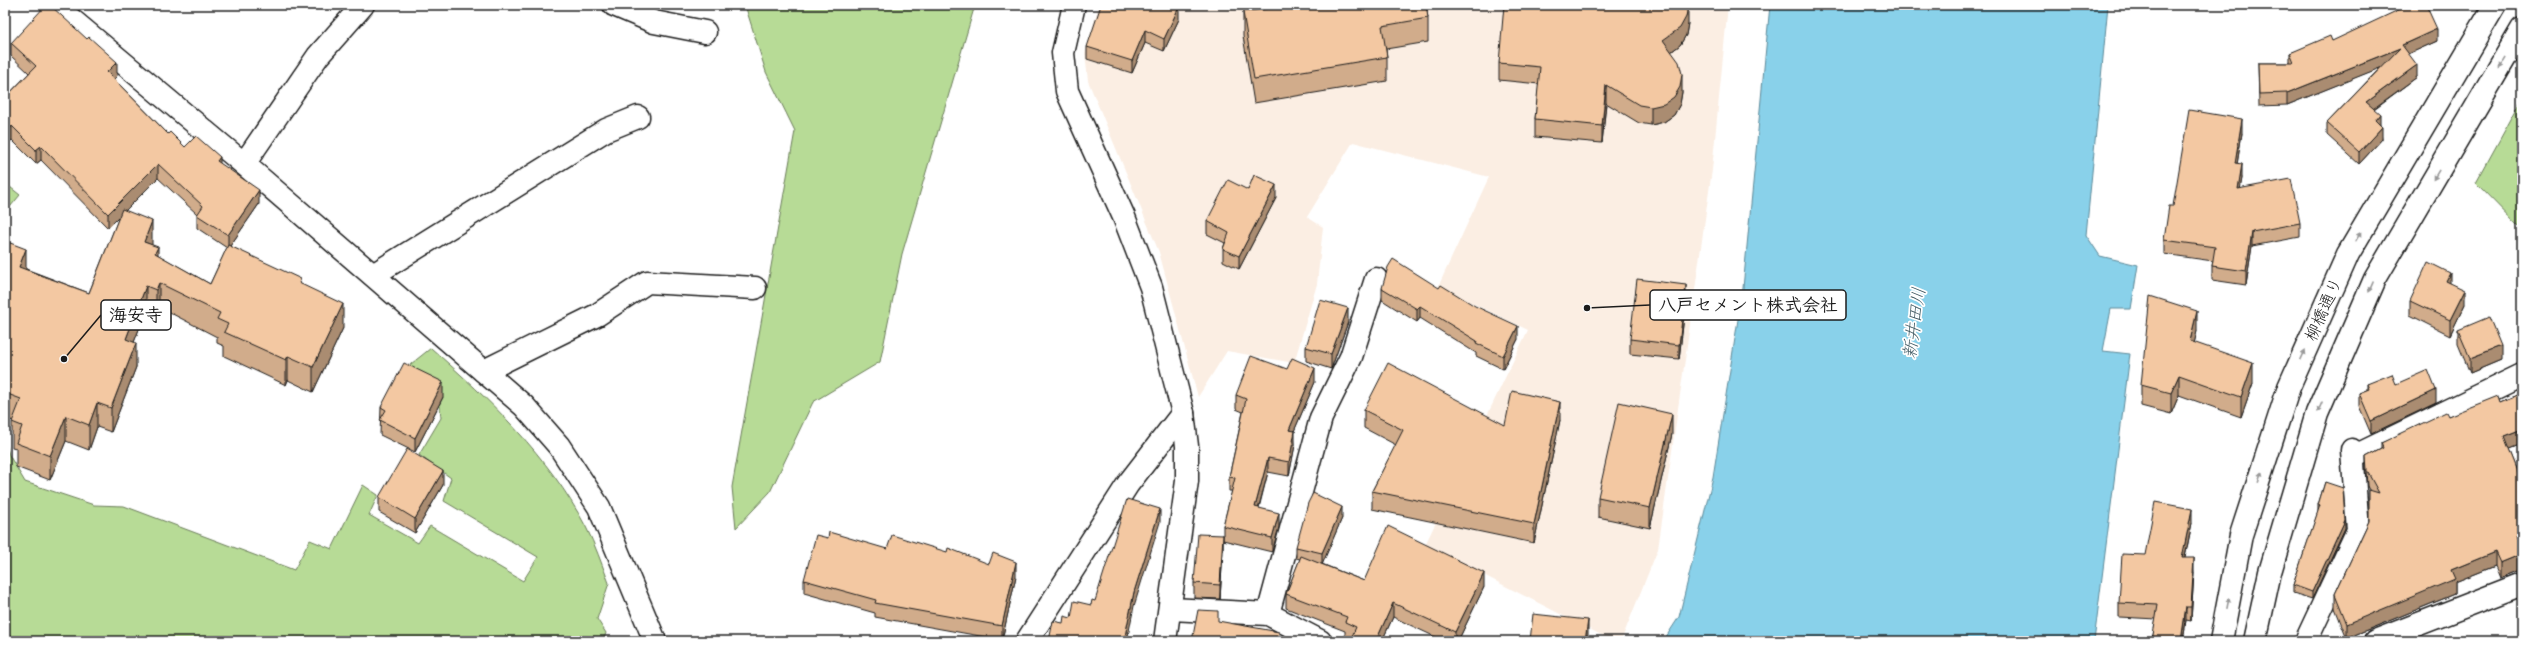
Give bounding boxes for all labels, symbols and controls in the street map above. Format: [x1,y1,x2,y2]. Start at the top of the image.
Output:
one-way arrow [2499,57,2506,69]
one-way arrow [2433,169,2440,181]
one-way arrow [2354,231,2361,243]
street label: 柳橋通り [2300,274,2346,344]
one-way arrow [2368,282,2374,293]
water label: 新井田川 [1898,286,1930,360]
callout: 八戸セメント株式会社 [1650,290,1846,320]
text: 八戸セメント株式会社 [1658,294,1838,316]
callout: 海安寺 [101,300,171,330]
text: 海安寺 [109,304,163,326]
one-way arrow [2300,349,2306,360]
one-way arrow [2317,401,2323,412]
one-way arrow [2257,471,2263,483]
one-way arrow [2225,597,2231,609]

